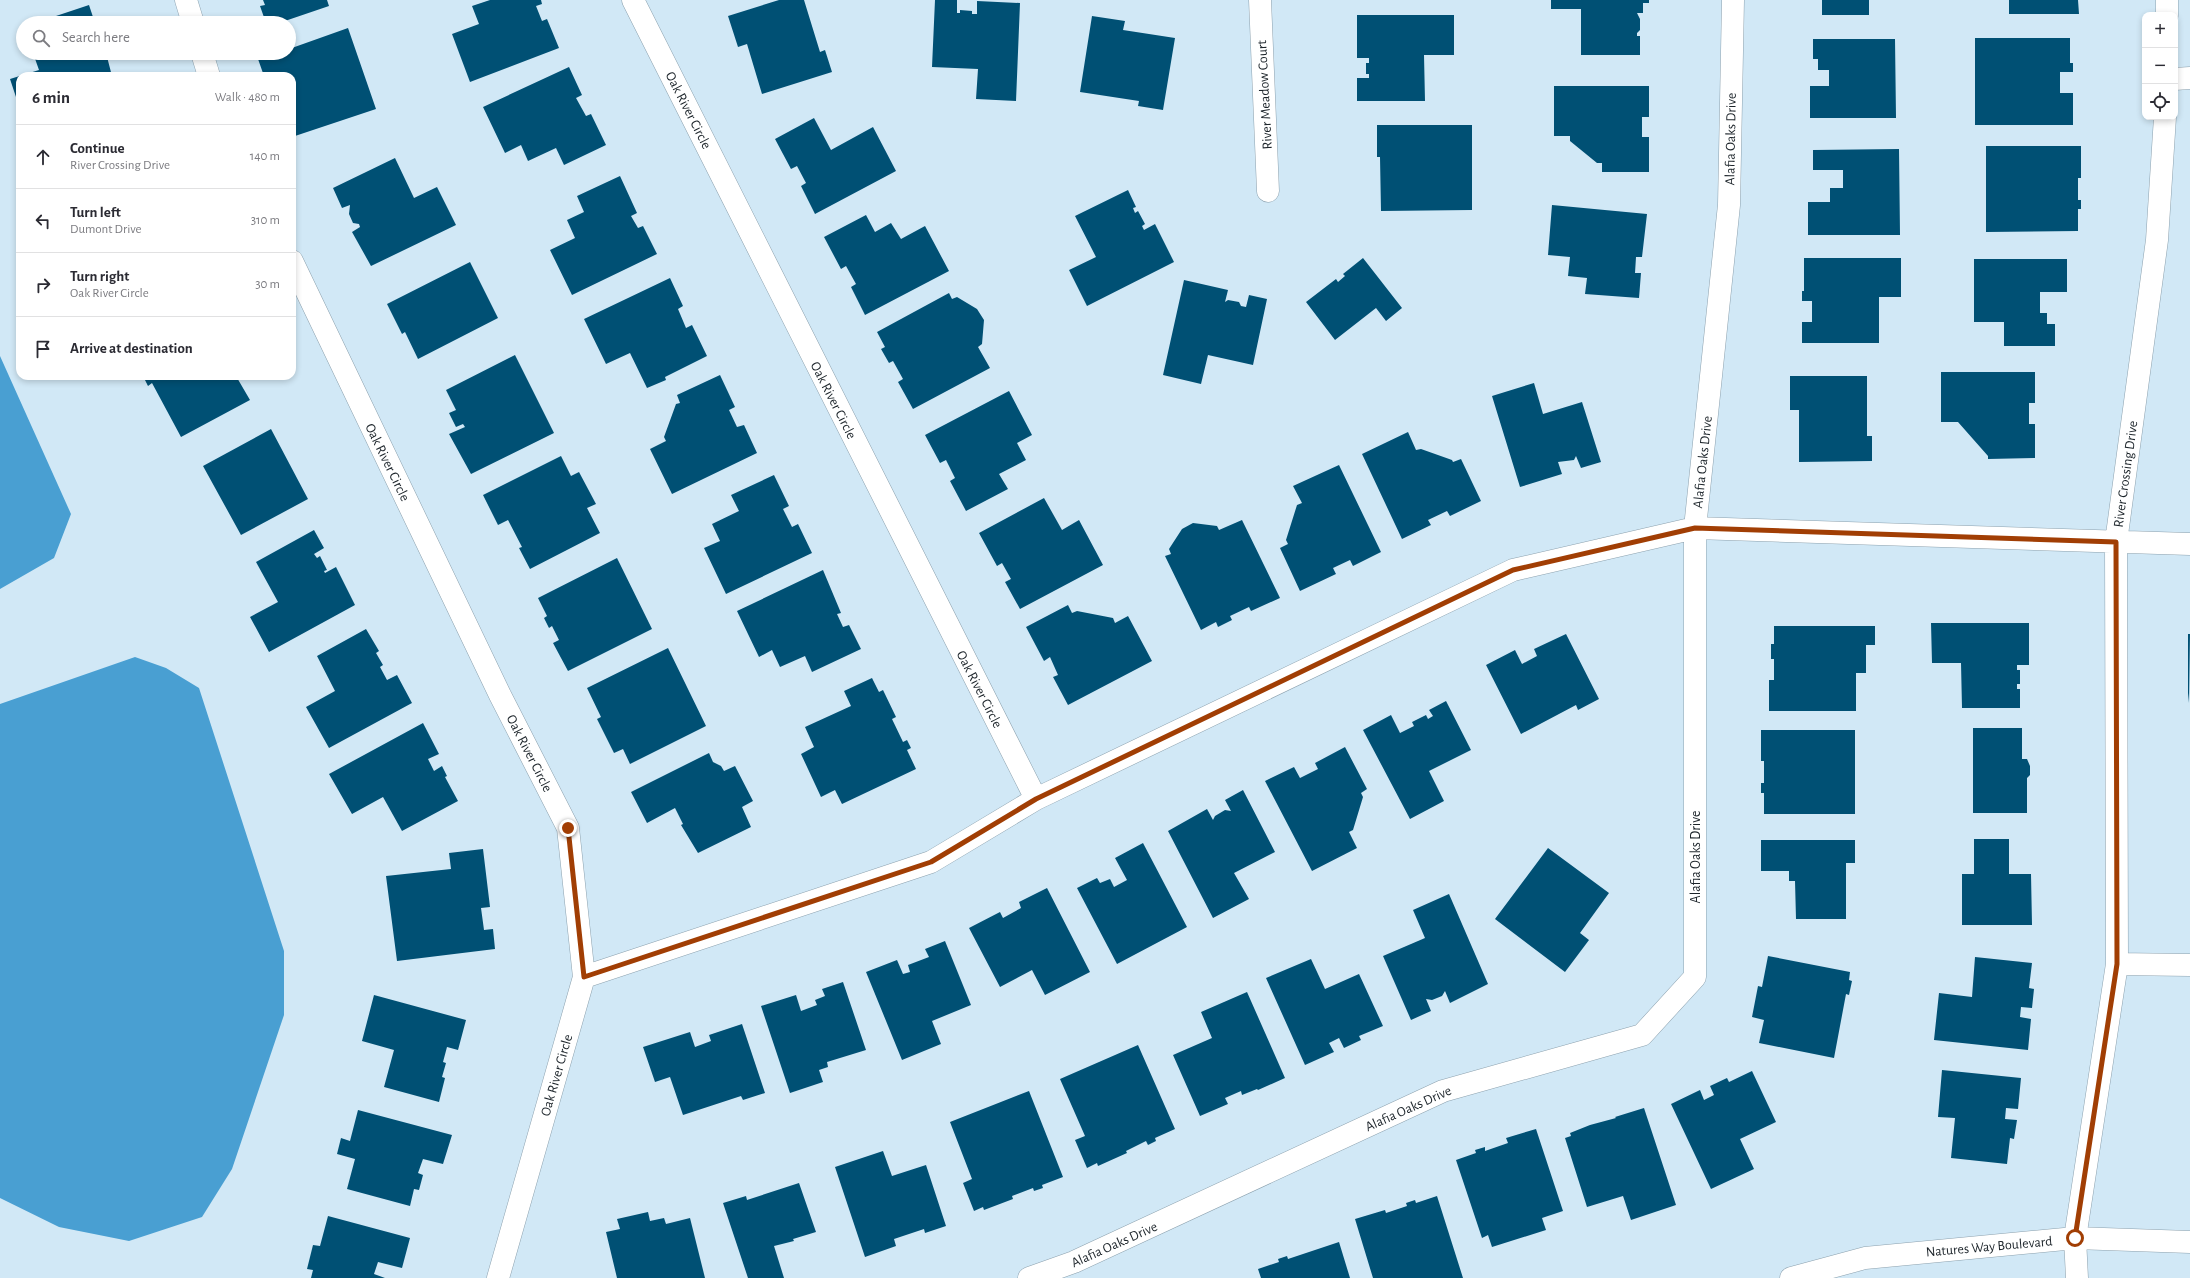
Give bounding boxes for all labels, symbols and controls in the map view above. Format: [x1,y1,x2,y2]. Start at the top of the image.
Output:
map controls [2142,12,2178,120]
button: + [2142,12,2178,48]
search box [16,16,296,60]
icon: search [30,27,52,49]
text: Search here [62,30,130,45]
street label: River Meadow Court [1255,39,1275,150]
button: − [2142,48,2178,84]
street label: Oak River Circle [663,70,714,151]
button: locate [2142,84,2178,120]
text: 6 min [32,89,70,106]
text: Walk · 480 m [215,91,280,104]
street label: Alafia Oaks Drive [1723,93,1739,186]
text: Continue [70,141,125,156]
icon: ahead [32,146,54,168]
text: 140 m [250,150,280,163]
text: River Crossing Drive [70,159,170,172]
text: Turn left [70,205,121,220]
icon: left [32,210,54,232]
text: 310 m [251,214,280,227]
text: Dumont Drive [70,223,142,236]
text: Turn right [70,269,129,284]
icon: right [32,274,54,296]
text: 30 m [255,278,280,291]
text: Oak River Circle [70,287,149,300]
icon: arrive [32,338,54,360]
text: Arrive at destination [70,341,193,356]
street label: Oak River Circle [808,360,859,441]
street label: Alafia Oaks Drive [1691,415,1715,509]
street label: River Crossing Drive [2112,420,2140,528]
street label: Oak River Circle [362,421,412,504]
street label: Oak River Circle [954,649,1005,730]
street label: Oak River Circle [504,713,555,794]
street label: Alafia Oaks Drive [1689,811,1703,903]
route end [559,819,577,837]
street label: Oak River Circle [539,1033,575,1118]
street label: Alafia Oaks Drive [1363,1084,1454,1134]
street label: Alafia Oaks Drive [1069,1220,1160,1270]
route start [2066,1229,2084,1247]
street label: Natures Way Boulevard [1925,1234,2053,1260]

